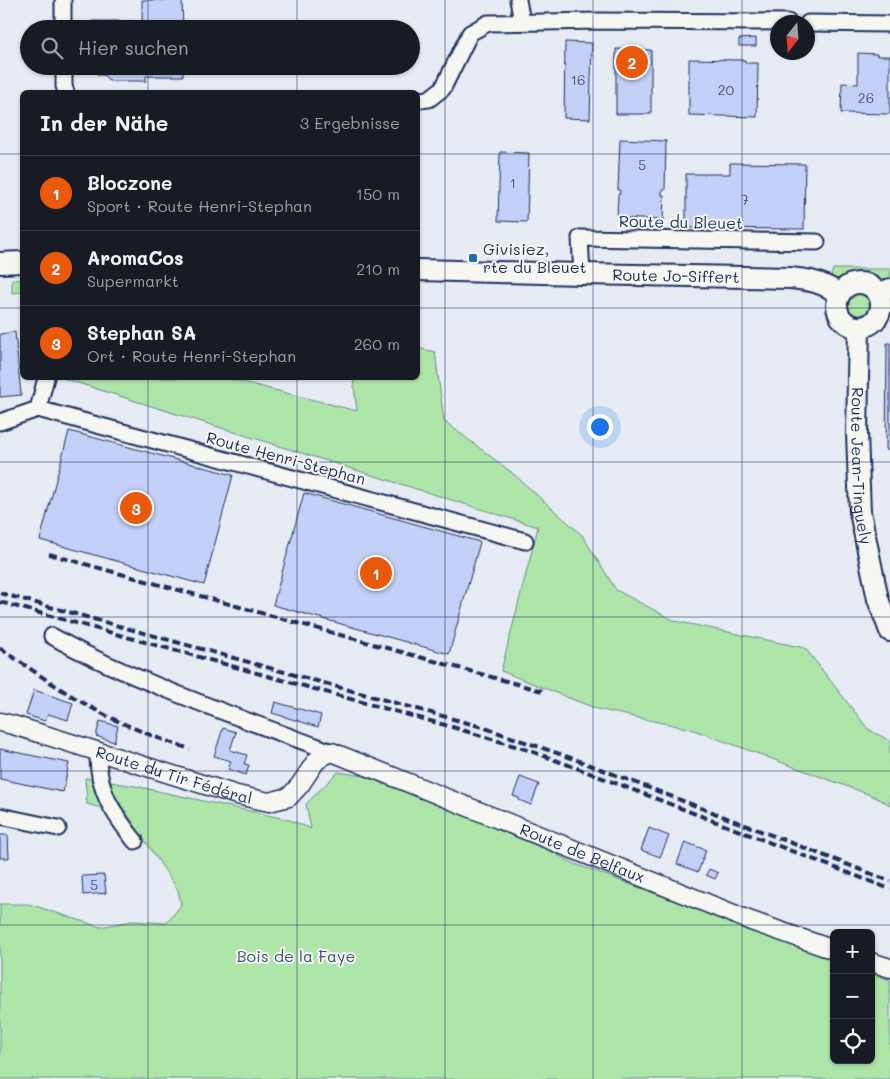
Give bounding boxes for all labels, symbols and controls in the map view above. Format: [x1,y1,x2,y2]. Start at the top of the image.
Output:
north arrow [770,15,815,60]
search box [20,20,420,75]
icon: search [38,34,66,62]
text: Hier suchen [78,35,189,60]
pin: 2 [616,43,648,81]
house number: 16 [571,70,585,89]
house number: 20 [718,80,735,99]
house number: 26 [858,88,874,107]
text: In der Nähe [40,109,168,136]
text: 3 Ergebnisse [300,112,400,133]
house number: 5 [638,155,646,174]
text: Bloczone [87,170,172,195]
house number: 1 [510,173,516,192]
text: 1 [52,183,60,204]
text: 150 m [356,183,400,204]
house number: 7 [741,190,749,209]
text: Sport · Route Henri-Stephan [87,195,312,216]
street label: Route du Bleuet [619,210,743,233]
place label: Givisiez, rte du Bleuet [483,238,587,277]
text: AromaCos [87,245,184,270]
marker: Givisiez, rte du Bleuet [467,252,479,264]
text: 2 [52,258,60,279]
text: 210 m [356,258,400,279]
street label: Route Jo-Siffert [612,264,740,287]
text: Supermarkt [87,270,179,291]
text: Stephan SA [87,320,196,345]
text: 3 [51,333,61,354]
text: 260 m [354,333,400,354]
text: Ort · Route Henri-Stephan [87,345,296,366]
street label: Route Jean-Tinguely [847,387,877,546]
your location [587,414,613,440]
street label: Route Henri-Stephan [204,426,368,489]
pin: 3 [120,489,152,527]
pin: 1 [360,554,392,592]
street label: Route du Tir Fédéral [93,741,254,808]
street label: Route de Belfaux [517,818,648,887]
house number: 5 [90,875,98,894]
map controls [830,929,875,1064]
button: + [830,929,875,974]
park label: Bois de la Faye [237,945,355,966]
button: − [830,974,875,1019]
button: locate [830,1019,875,1064]

